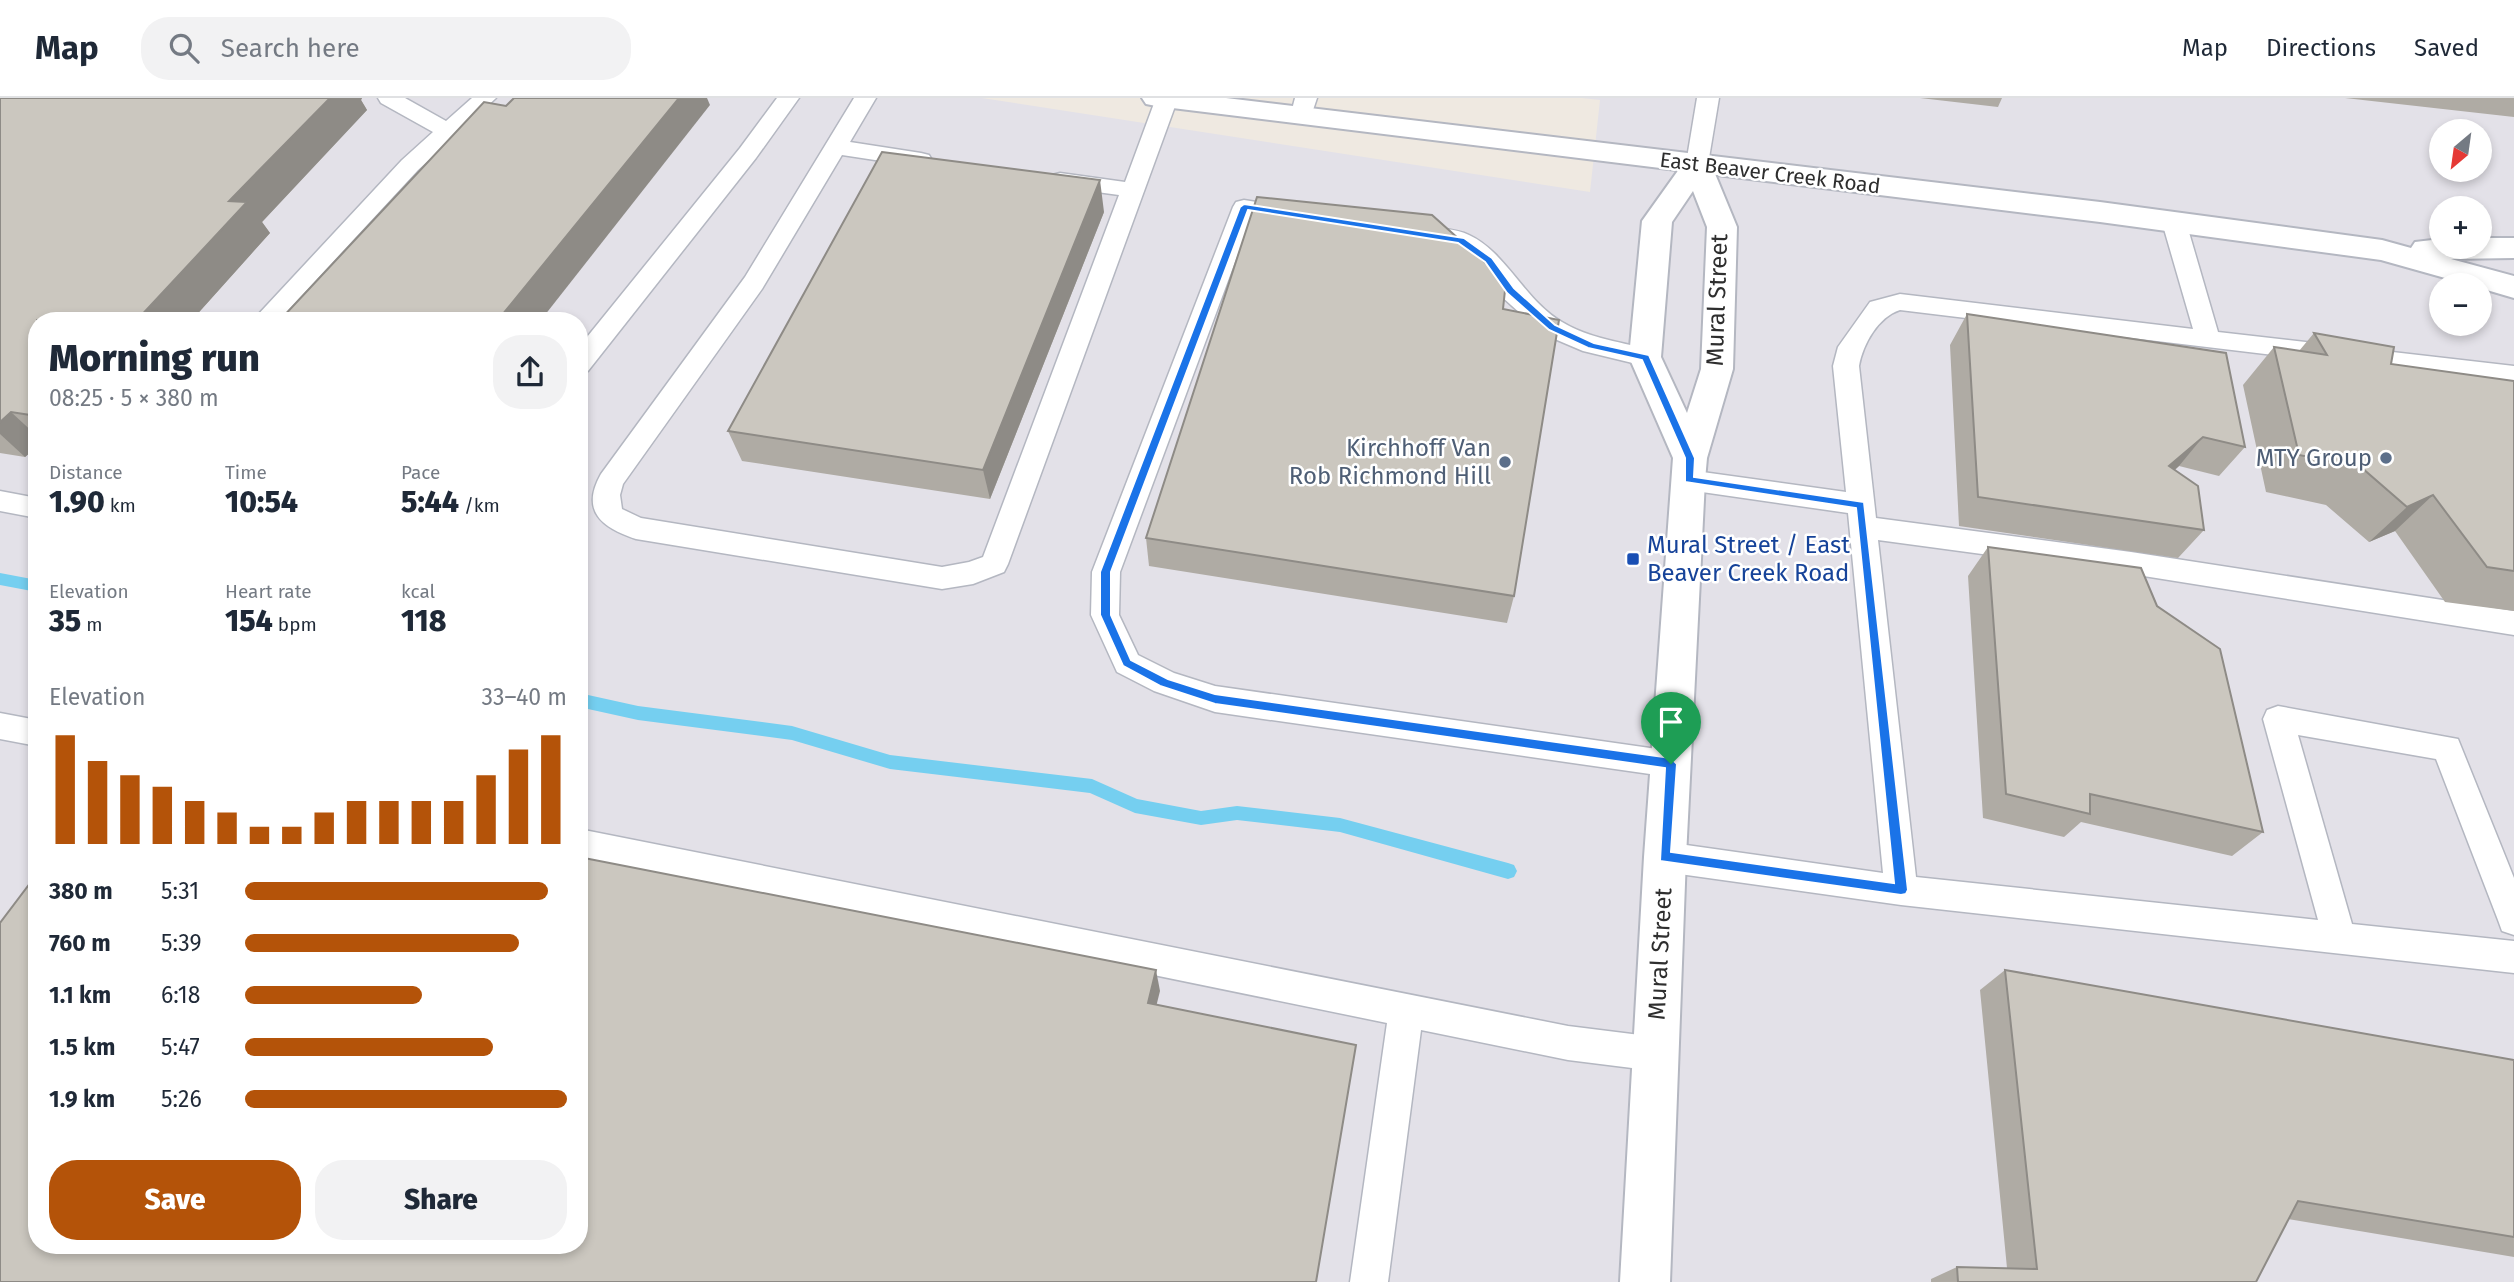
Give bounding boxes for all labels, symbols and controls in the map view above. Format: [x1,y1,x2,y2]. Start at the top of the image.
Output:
search box [141,17,631,80]
text: Map [35,28,99,68]
icon: search [165,29,203,67]
text: Search here [221,33,360,64]
text: Map [2182,34,2228,62]
text: Directions [2266,34,2376,62]
text: Saved [2414,34,2479,62]
north arrow [2429,119,2492,182]
map controls [2429,119,2492,336]
street label: East Beaver Creek Road [1658,147,1882,199]
button: + [2429,196,2492,259]
street label: Mural Street [1701,233,1733,367]
button: − [2429,273,2492,336]
text: Morning run [49,335,260,381]
button: share [493,335,567,409]
text: 08:25 · 5 × 380 m [49,384,219,412]
place label: Kirchhoff Van Rob Richmond Hill [1289,434,1491,490]
place label: MTY Group [2256,444,2372,472]
marker: MTY Group [2378,450,2394,466]
marker: Kirchhoff Van Rob Richmond Hill [1497,454,1513,470]
text: Distance [49,461,123,484]
text: Time [225,461,267,484]
text: Pace [401,461,440,484]
text: 1.90 [49,484,105,520]
text: 10:54 [225,484,298,520]
text: 5:44 [401,484,459,520]
text: km [105,494,136,517]
text: /km [459,494,500,517]
place label: Mural Street / East Beaver Creek Road [1647,531,1850,587]
marker: Mural Street / East Beaver Creek Road [1625,551,1641,567]
text: Elevation [49,580,129,603]
text: Heart rate [225,580,312,603]
text: kcal [401,580,435,603]
text: 35 [49,603,81,639]
text: 154 [225,603,273,639]
text: 118 [401,603,447,639]
text: m [81,613,103,636]
text: bpm [273,613,317,636]
text: Elevation [49,683,145,711]
text: 33–40 m [481,683,567,711]
pin [1641,692,1701,764]
icon: arrive [1652,703,1690,741]
text: 380 m [49,877,113,905]
text: 5:31 [161,877,199,905]
street label: Mural Street [1643,887,1677,1021]
text: 760 m [49,929,111,957]
text: 5:39 [161,929,202,957]
text: 1.1 km [49,981,111,1009]
text: 6:18 [161,981,201,1009]
text: 1.5 km [49,1033,115,1061]
text: 5:47 [161,1033,200,1061]
text: 1.9 km [49,1085,115,1113]
text: 5:26 [161,1085,202,1113]
button: Save [49,1160,301,1240]
button: Share [315,1160,567,1240]

